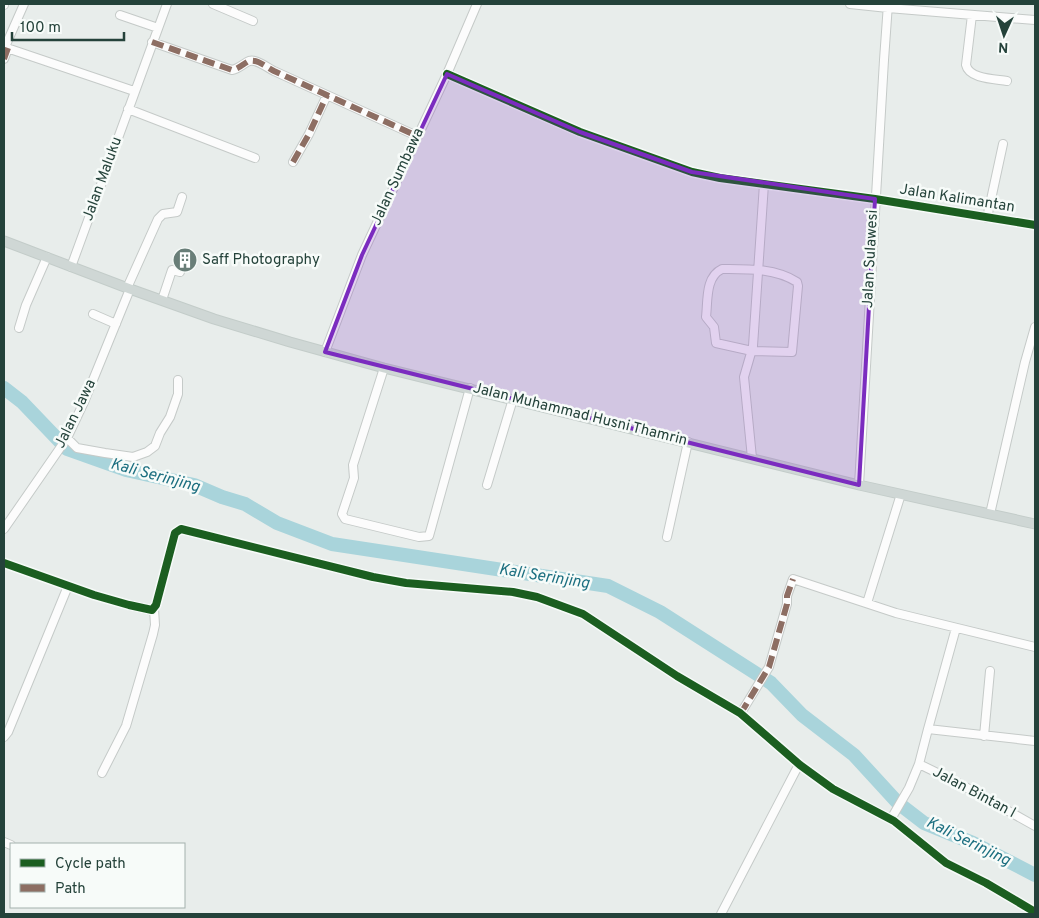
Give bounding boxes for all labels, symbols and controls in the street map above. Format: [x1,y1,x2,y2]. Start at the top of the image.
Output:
scale bar [12,10,125,42]
north arrow [979,10,1029,60]
text: 100 m [20,19,61,38]
text: N [998,38,1009,55]
street label: Jalan Sumbawa [367,125,429,229]
street label: Jalan Maluku [79,134,127,224]
street label: Jalan Kalimantan [898,181,1016,217]
street label: Jalan Sulawesi [859,209,883,309]
building icon: Saff Photography [172,247,198,273]
place label: Saff Photography [202,251,320,270]
street label: Jalan Jawa [51,376,101,452]
street label: Jalan Muhammad Husni Thamrin [471,379,689,451]
water label: Kali Serinjing [108,455,202,498]
water label: Kali Serinjing [497,560,591,594]
street label: Jalan Bintan I [929,763,1019,823]
water label: Kali Serinjing [923,813,1014,871]
legend [10,843,185,908]
text: Cycle path [55,855,126,874]
text: Path [55,880,86,899]

